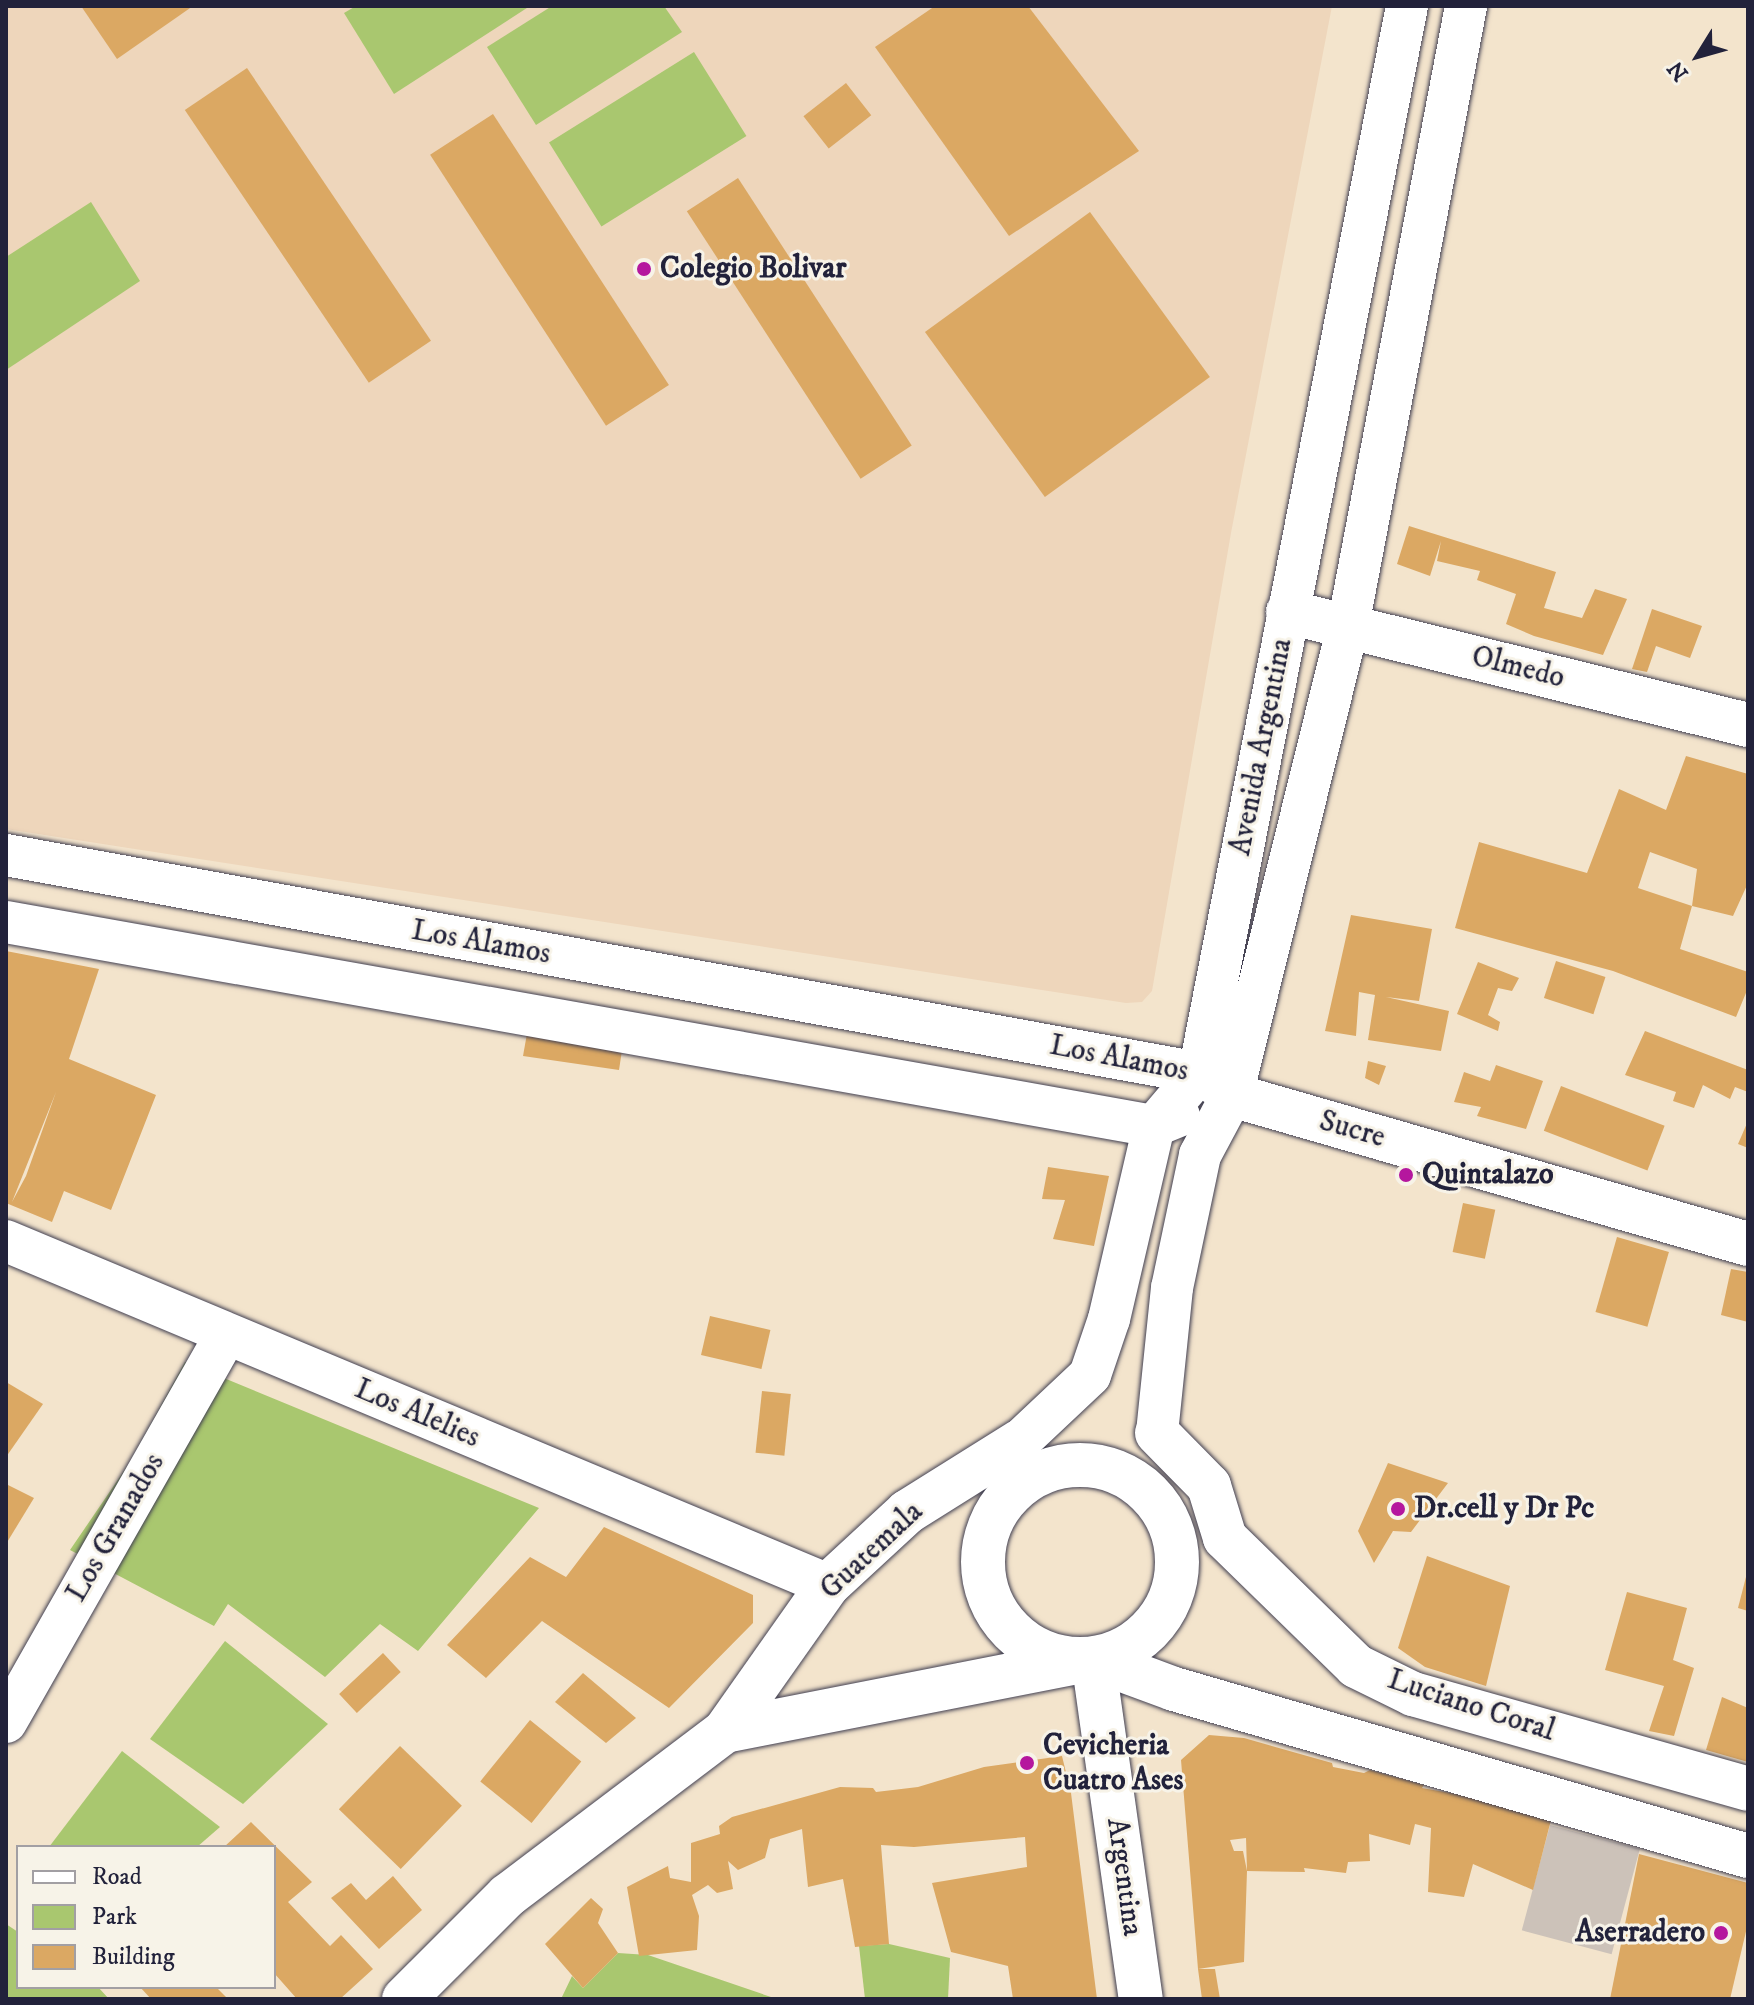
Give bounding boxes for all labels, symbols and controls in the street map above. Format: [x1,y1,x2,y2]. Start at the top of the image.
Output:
north arrow [1658,16,1738,96]
text: N [1662,55,1695,86]
place label: Colegio Bolivar [660,251,846,287]
marker: Colegio Bolivar [635,260,653,278]
street label: Avenida Argentina [1223,635,1301,859]
street label: Olmedo [1468,639,1568,697]
street label: Los Alamos [409,913,553,973]
street label: Los Alamos [1047,1028,1191,1090]
street label: Sucre [1315,1104,1389,1156]
place label: Quintalazo [1422,1157,1554,1193]
marker: Quintalazo [1397,1166,1415,1184]
street label: Los Alelies [349,1372,485,1456]
street label: Los Granados [59,1447,173,1609]
place label: Dr.cell y Dr Pc [1414,1491,1594,1527]
street label: Guatemala [813,1494,931,1608]
marker: Dr.cell y Dr Pc [1389,1500,1407,1518]
street label: Luciano Coral [1383,1662,1559,1750]
place label: Cevicheria Cuatro Ases [1043,1728,1184,1798]
marker: Cevicheria Cuatro Ases [1018,1754,1036,1772]
street label: Argentina [1098,1816,1150,1938]
legend [16,1845,276,1989]
text: Road [92,1862,142,1892]
text: Park [92,1902,137,1932]
place label: Aserradero [1575,1915,1705,1951]
marker: Aserradero [1712,1924,1730,1942]
text: Building [92,1942,175,1972]

